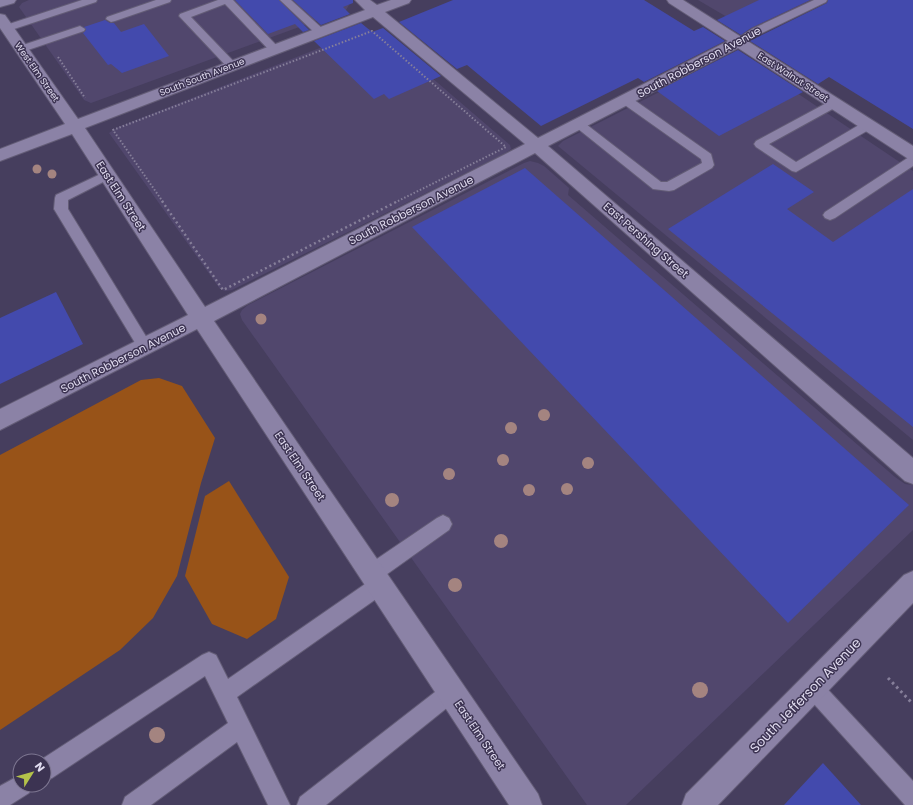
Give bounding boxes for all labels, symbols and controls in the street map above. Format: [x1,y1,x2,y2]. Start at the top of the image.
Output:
street label: South Robberson Avenue [634,22,764,101]
street label: West Elm Street [12,40,62,104]
street label: East Walnut Street [755,50,831,104]
street label: South South Avenue [158,55,247,99]
street label: East Elm Street [92,158,150,234]
street label: South Robberson Avenue [346,171,476,248]
street label: East Pershing Street [600,198,692,282]
street label: South Robberson Avenue [58,319,188,396]
street label: East Elm Street [271,428,329,504]
street label: South Jefferson Avenue [745,634,865,757]
street label: East Elm Street [451,697,509,773]
north arrow [12,753,52,793]
text: N [31,759,49,775]

